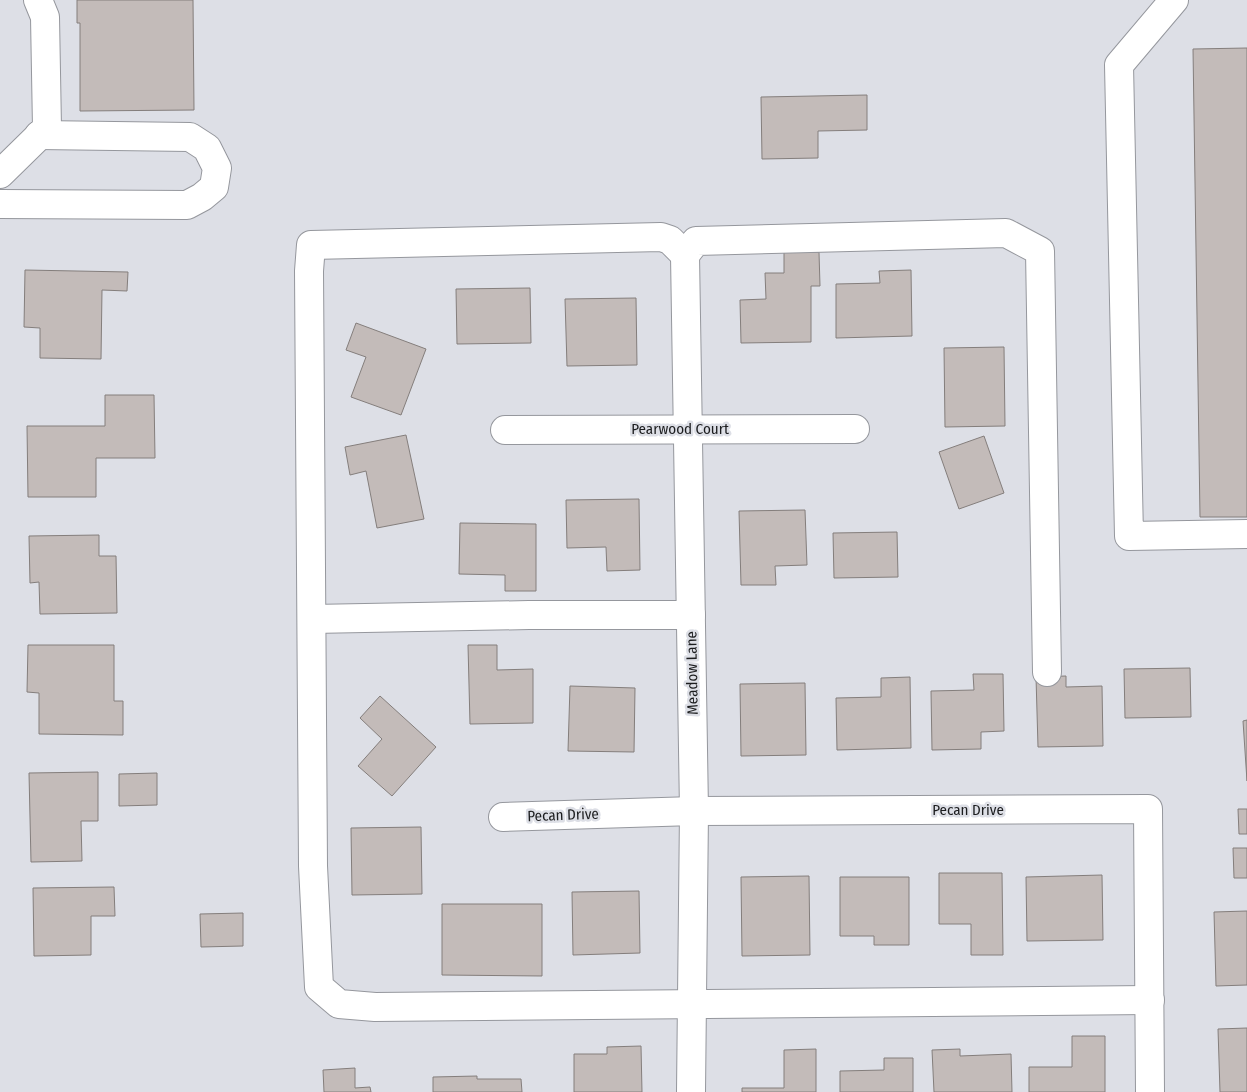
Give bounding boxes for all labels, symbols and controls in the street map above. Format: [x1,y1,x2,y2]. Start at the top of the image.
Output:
street label: Pearwood Court [631,420,729,438]
street label: Meadow Lane [682,631,702,715]
street label: Pecan Drive [932,801,1004,819]
street label: Pecan Drive [527,805,599,825]

